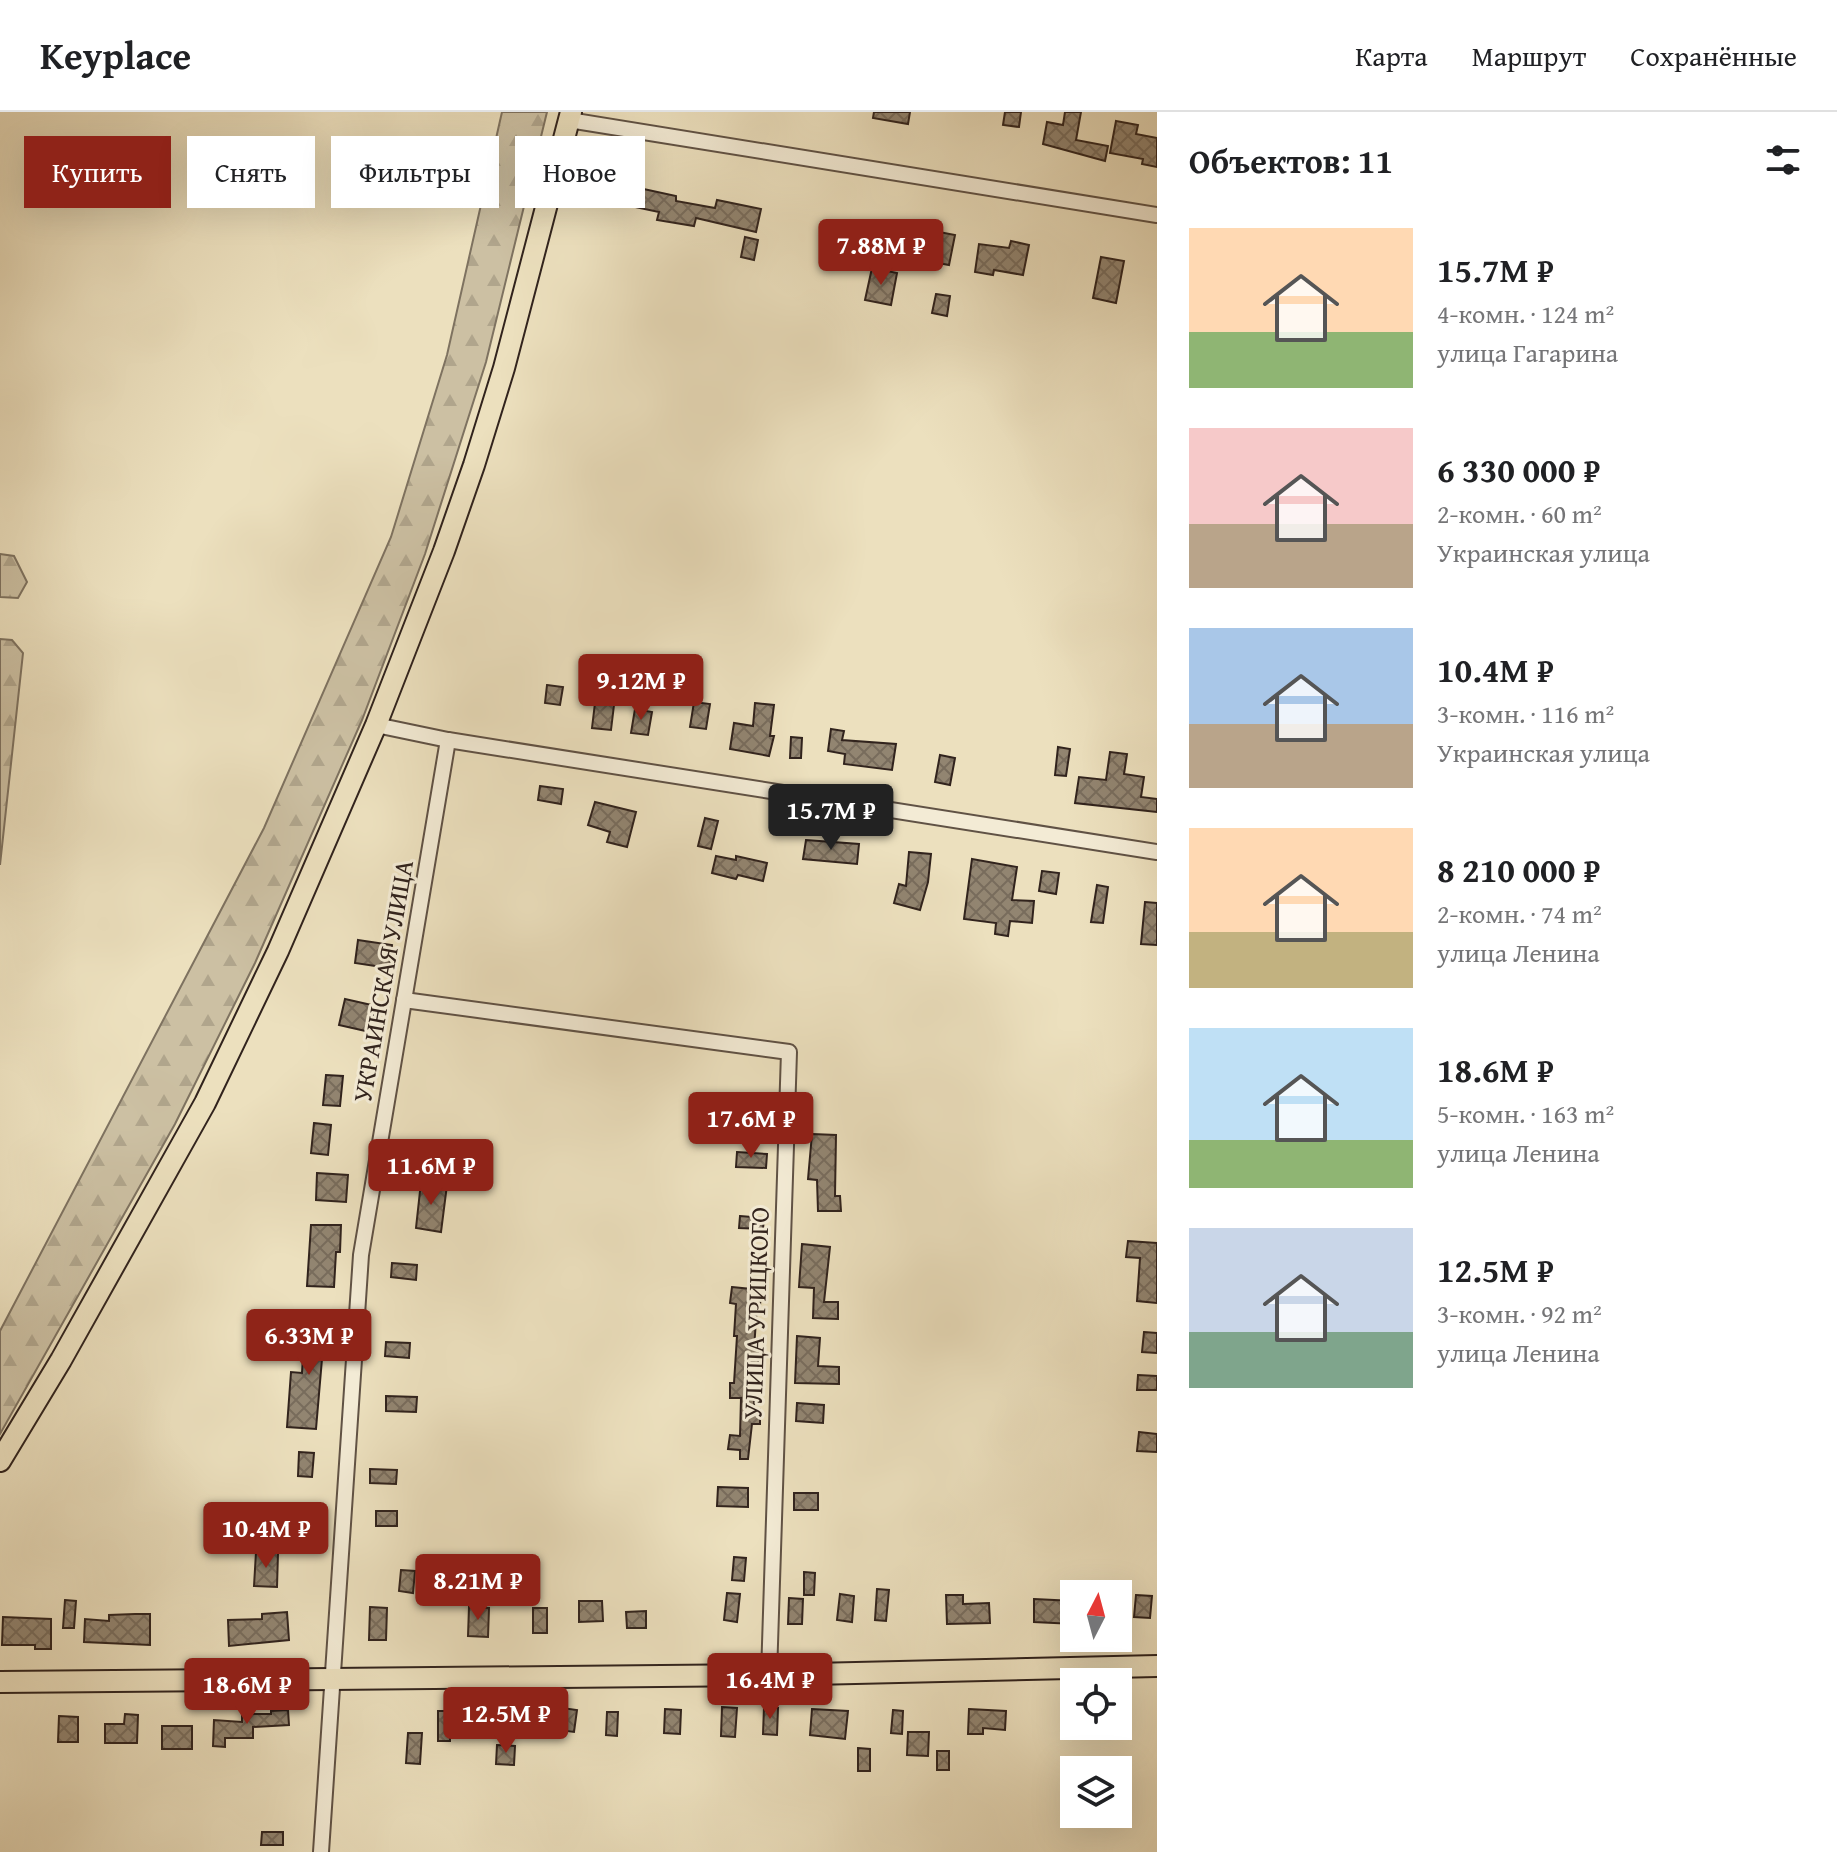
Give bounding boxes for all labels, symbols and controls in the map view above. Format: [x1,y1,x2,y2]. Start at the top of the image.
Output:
text: Keyplace [40,27,191,83]
text: Карта [1355,35,1428,76]
text: Маршрут [1472,35,1586,76]
text: Сохранённые [1630,35,1797,76]
chip: Купить [24,136,171,208]
chip: Снять [187,136,315,208]
chip: Фильтры [331,136,499,208]
chip: Новое [515,136,645,208]
text: Объектов: 11 [1189,136,1393,185]
icon: filters [1761,138,1805,182]
pin: 7.88M ₽ [807,219,955,287]
text: 7.88M ₽ [836,225,926,264]
text: 15.7M ₽ [1437,245,1554,294]
icon: home [1253,260,1349,356]
text: 4-комн. · 124 m² [1437,294,1614,333]
text: улица Гагарина [1437,333,1618,372]
text: 6 330 000 ₽ [1437,445,1600,494]
icon: home [1253,460,1349,556]
text: 2-комн. · 60 m² [1437,494,1602,533]
text: Украинская улица [1437,533,1650,572]
text: 10.4M ₽ [1437,645,1554,694]
pin: 9.12M ₽ [567,654,715,722]
text: 9.12M ₽ [596,660,686,699]
icon: home [1253,660,1349,756]
text: 3-комн. · 116 m² [1437,694,1614,733]
text: Украинская улица [1437,733,1650,772]
pin: 15.7M ₽ [757,784,905,852]
text: 15.7M ₽ [786,790,876,829]
text: 8 210 000 ₽ [1437,845,1600,894]
street label: УКРАИНСКАЯ УЛИЦА [342,856,423,1105]
icon: home [1253,860,1349,956]
text: 2-комн. · 74 m² [1437,894,1602,933]
text: улица Ленина [1437,933,1600,972]
text: 18.6M ₽ [1437,1045,1554,1094]
icon: home [1253,1060,1349,1156]
pin: 17.6M ₽ [677,1092,825,1160]
text: 5-комн. · 163 m² [1437,1094,1614,1133]
text: 17.6M ₽ [706,1098,796,1137]
text: улица Ленина [1437,1133,1600,1172]
pin: 11.6M ₽ [357,1139,505,1207]
text: 11.6M ₽ [386,1145,476,1184]
street label: УЛИЦА УРИЦКОГО [732,1206,779,1420]
text: 12.5M ₽ [1437,1245,1554,1294]
icon: home [1253,1260,1349,1356]
text: 3-комн. · 92 m² [1437,1294,1602,1333]
pin: 6.33M ₽ [235,1309,383,1377]
text: 6.33M ₽ [264,1315,354,1354]
text: улица Ленина [1437,1333,1600,1372]
pin: 10.4M ₽ [192,1502,340,1570]
text: 10.4M ₽ [221,1508,311,1547]
pin: 8.21M ₽ [404,1554,552,1622]
text: 8.21M ₽ [433,1560,523,1599]
north arrow [1060,1580,1132,1652]
map controls [1060,1580,1132,1828]
pin: 16.4M ₽ [696,1653,844,1721]
pin: 18.6M ₽ [173,1658,321,1726]
text: 16.4M ₽ [725,1659,815,1698]
text: 18.6M ₽ [202,1664,292,1703]
button: locate [1060,1668,1132,1740]
pin: 12.5M ₽ [432,1687,580,1755]
text: 12.5M ₽ [461,1693,551,1732]
button: layers [1060,1756,1132,1828]

